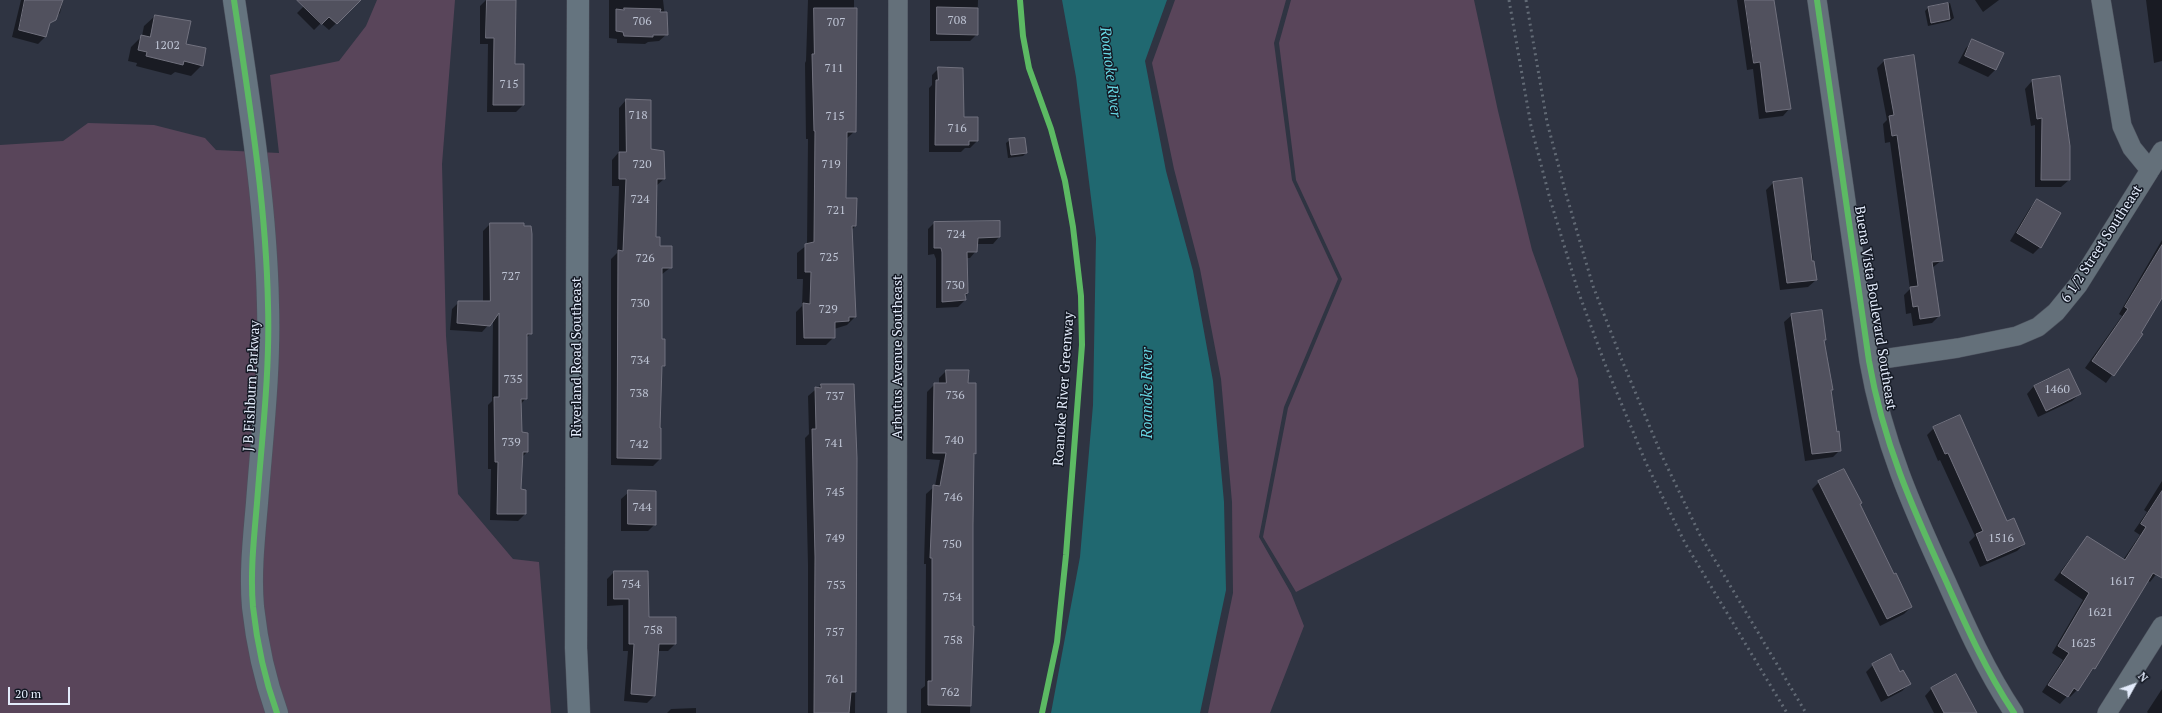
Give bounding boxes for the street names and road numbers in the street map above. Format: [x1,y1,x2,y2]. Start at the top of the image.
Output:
street label: 6 1/2 Street Southeast [2058,182,2146,306]
street label: Buena Vista Boulevard Southeast [1851,205,1899,411]
street label: Arbutus Avenue Southeast [890,275,906,439]
street label: Riverland Road Southeast [569,277,585,437]
street label: Roanoke River Greenway [1050,311,1078,467]
street label: J B Fishburn Parkway [240,320,264,452]

